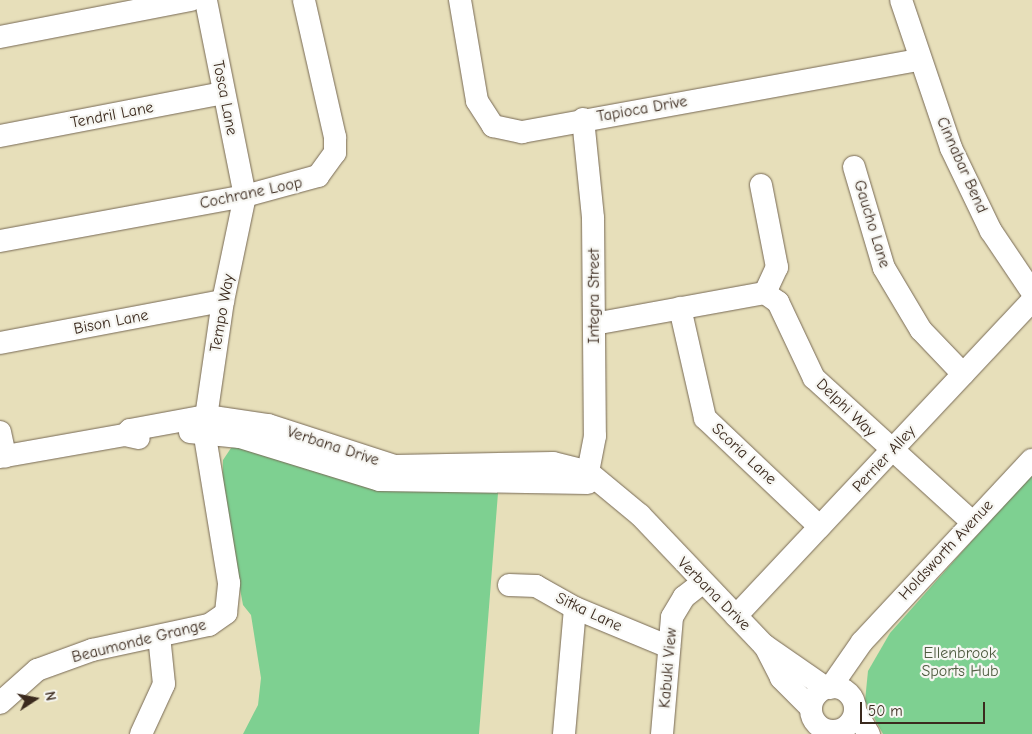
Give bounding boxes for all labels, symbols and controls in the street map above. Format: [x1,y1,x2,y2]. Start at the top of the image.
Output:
street label: Tosca Lane [208,59,242,137]
street label: Tapioca Drive [595,92,689,126]
street label: Tendril Lane [69,98,155,132]
street label: Cinnabar Bend [932,114,992,216]
street label: Cochrane Loop [198,173,304,213]
street label: Gaucho Lane [850,178,894,270]
street label: Integra Street [584,248,604,344]
street label: Tempo Way [206,273,238,353]
street label: Bison Lane [72,305,150,339]
street label: Delphi Way [812,375,880,441]
street label: Scoria Lane [708,419,780,489]
street label: Verbana Drive [285,422,381,470]
street label: Perrier Alley [848,422,920,496]
street label: Holdsworth Avenue [895,496,997,604]
street label: Verbana Drive [673,553,755,635]
street label: Sitka Lane [553,588,625,636]
street label: Beaumonde Grange [70,615,208,667]
street label: Kabuki View [655,627,681,709]
park label: Ellenbrook Sports Hub [921,643,999,681]
north arrow [10,674,60,724]
text: N [41,690,59,702]
scale bar [862,692,987,724]
text: 50 m [868,702,903,720]

